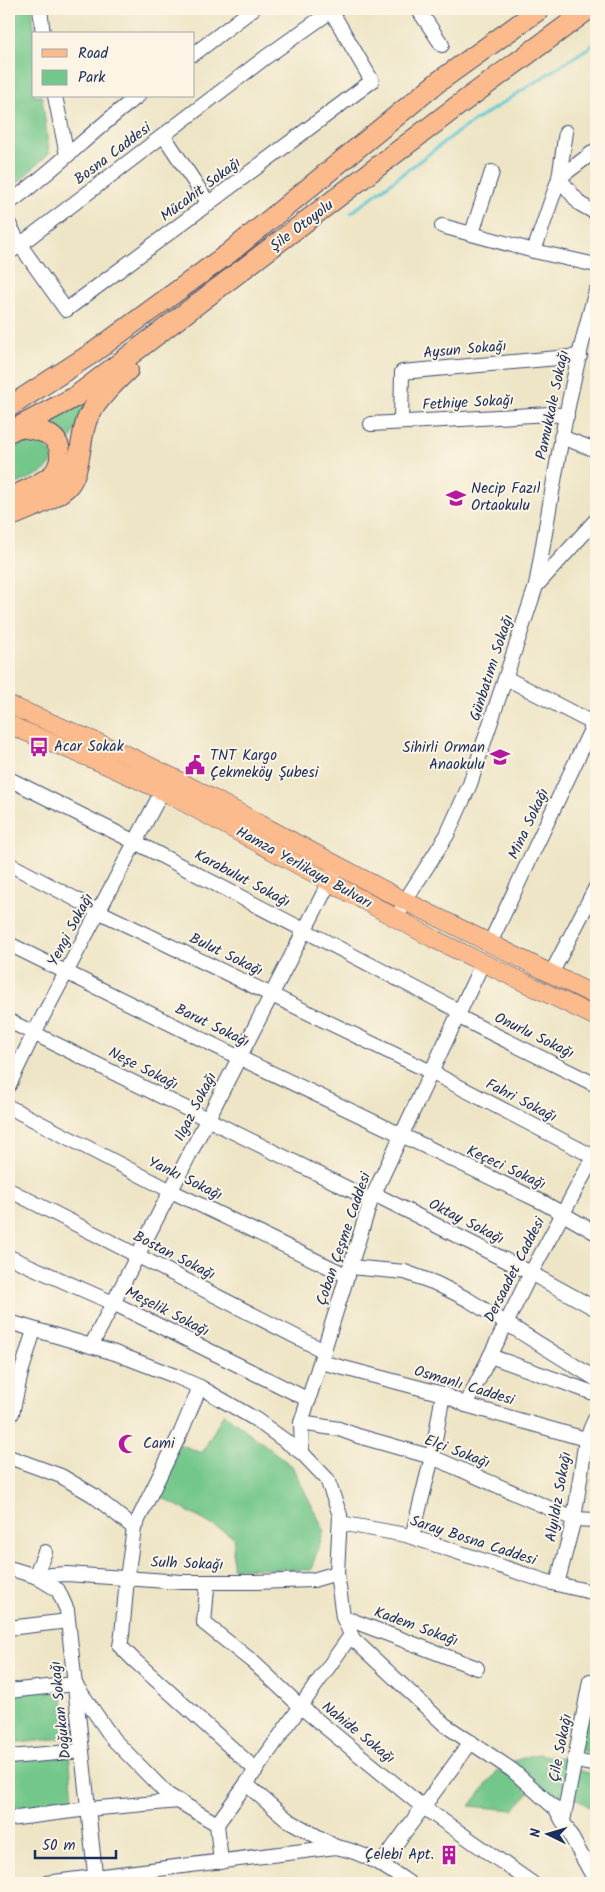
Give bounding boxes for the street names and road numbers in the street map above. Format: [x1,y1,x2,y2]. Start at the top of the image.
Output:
street label: Bosna Caddesi [69,116,158,191]
street label: Mücahit Sokağı [155,151,247,228]
street label: Şile Otoyolu [265,194,339,258]
street label: Aysun Sokağı [422,334,508,366]
street label: Pamukkale Sokağı [530,348,576,462]
street label: Fethiye Sokağı [422,389,514,417]
street label: Günbatımı Sokağı [463,612,521,724]
street label: Mina Sokağı [502,784,556,864]
street label: Hamza Yerlikaya Bulvarı [231,820,377,916]
street label: Karabulut Sokağı [190,844,294,914]
street label: Yengi Sokağı [42,889,100,971]
street label: Bulut Sokağı [185,927,267,983]
street label: Barut Sokağı [171,998,253,1054]
street label: Onurlu Sokağı [490,1006,578,1066]
street label: Neşe Sokağı [104,1041,182,1097]
street label: Ilgaz Sokağı [168,1068,224,1146]
street label: Fahri Sokağı [481,1073,561,1129]
street label: Keçeci Sokağı [462,1139,550,1197]
street label: Yankı Sokağı [144,1151,226,1207]
street label: Çoban Çeşme Caddesi [310,1168,378,1309]
street label: Oktay Sokağı [424,1193,508,1251]
street label: Dersaadet Caddesi [478,1212,553,1327]
street label: Bostan Sokağı [129,1225,219,1287]
street label: Meşelik Sokağı [121,1280,213,1344]
street label: Osmanlı Caddesi [411,1359,519,1413]
street label: Elçi Sokağı [421,1429,493,1476]
street label: Alyıldız Sokağı [539,1450,579,1544]
street label: Saray Bosna Caddesi [407,1509,541,1573]
street label: Sulh Sokağı [150,1551,224,1577]
street label: Kadem Sokağı [371,1601,461,1653]
street label: Doğukan Sokağı [44,1660,78,1760]
street label: Nahide Sokağı [316,1696,400,1770]
street label: Çile Sokağı [543,1712,579,1784]

